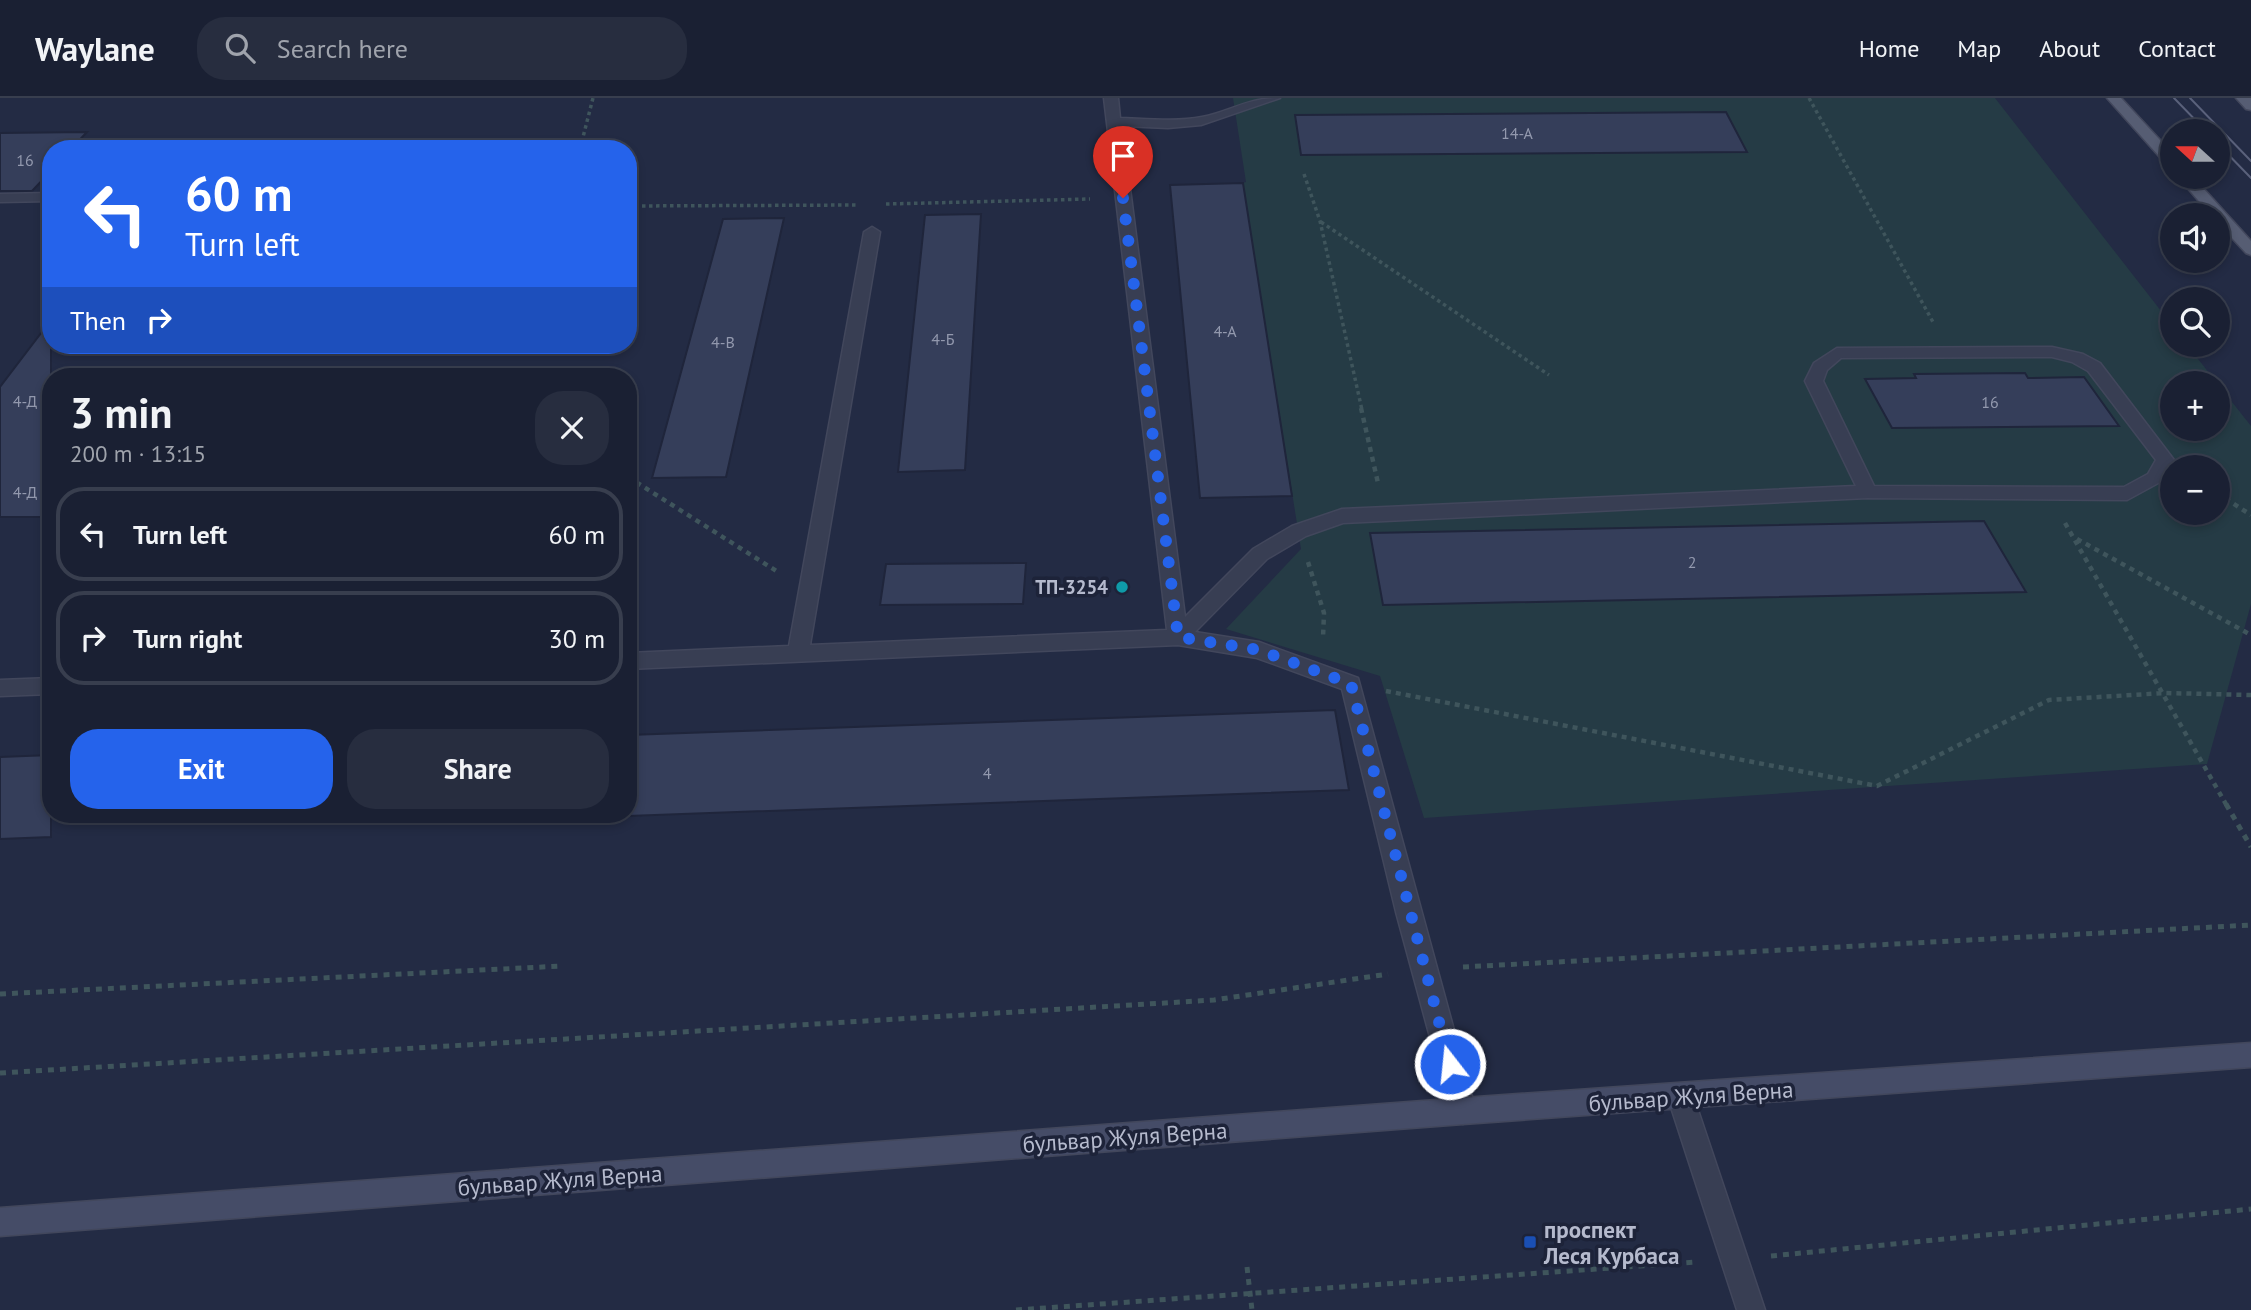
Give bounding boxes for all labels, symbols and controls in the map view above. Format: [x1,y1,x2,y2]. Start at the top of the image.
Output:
search box [197,17,687,80]
text: Waylane [35,27,155,70]
icon: search [221,29,259,67]
text: Search here [277,32,408,65]
text: Home [1859,33,1919,64]
text: Map [1957,33,2001,64]
text: About [2039,33,2100,64]
text: Contact [2138,33,2216,64]
north arrow [2160,119,2230,189]
map controls [2160,119,2230,525]
house number: 14-А [1501,123,1534,143]
pin [1093,126,1153,198]
icon: arrive [1104,137,1142,175]
house number: 16 [16,150,34,170]
text: 60 m [185,161,292,225]
icon: left [70,168,161,259]
button: sound [2160,203,2230,273]
text: Turn left [185,223,300,265]
button: search [2160,287,2230,357]
icon: right [140,301,178,339]
text: Then [70,304,126,337]
house number: 4-А [1213,321,1237,341]
house number: 4-Б [931,329,955,349]
house number: 4-В [711,332,735,352]
button: + [2160,371,2230,441]
text: 3 min [70,385,172,440]
house number: 4-Д [13,391,37,411]
button: close [535,391,609,465]
house number: 16 [1981,392,1999,412]
text: 200 m · 13:15 [70,439,206,468]
button: − [2160,455,2230,525]
house number: 4-Д [13,482,37,502]
icon: left [74,515,112,553]
text: Turn left [133,518,227,551]
text: 60 m [549,518,605,551]
house number: 2 [1688,552,1696,572]
place label: ТП-3254 [1035,575,1108,599]
marker: ТП-3254 [1114,579,1130,595]
icon: right [74,619,112,657]
text: Turn right [133,622,242,655]
text: 30 m [549,622,605,655]
button: Exit [70,729,333,809]
button: Share [347,729,609,809]
house number: 4 [983,763,992,783]
position arrow [1413,1027,1487,1101]
street label: бульвар Жуля Верна [1588,1074,1794,1118]
street label: бульвар Жуля Верна [1022,1115,1228,1159]
street label: бульвар Жуля Верна [457,1158,663,1202]
place label: проспект Леся Курбаса [1543,1215,1679,1270]
marker: проспект Леся Курбаса [1522,1234,1538,1250]

